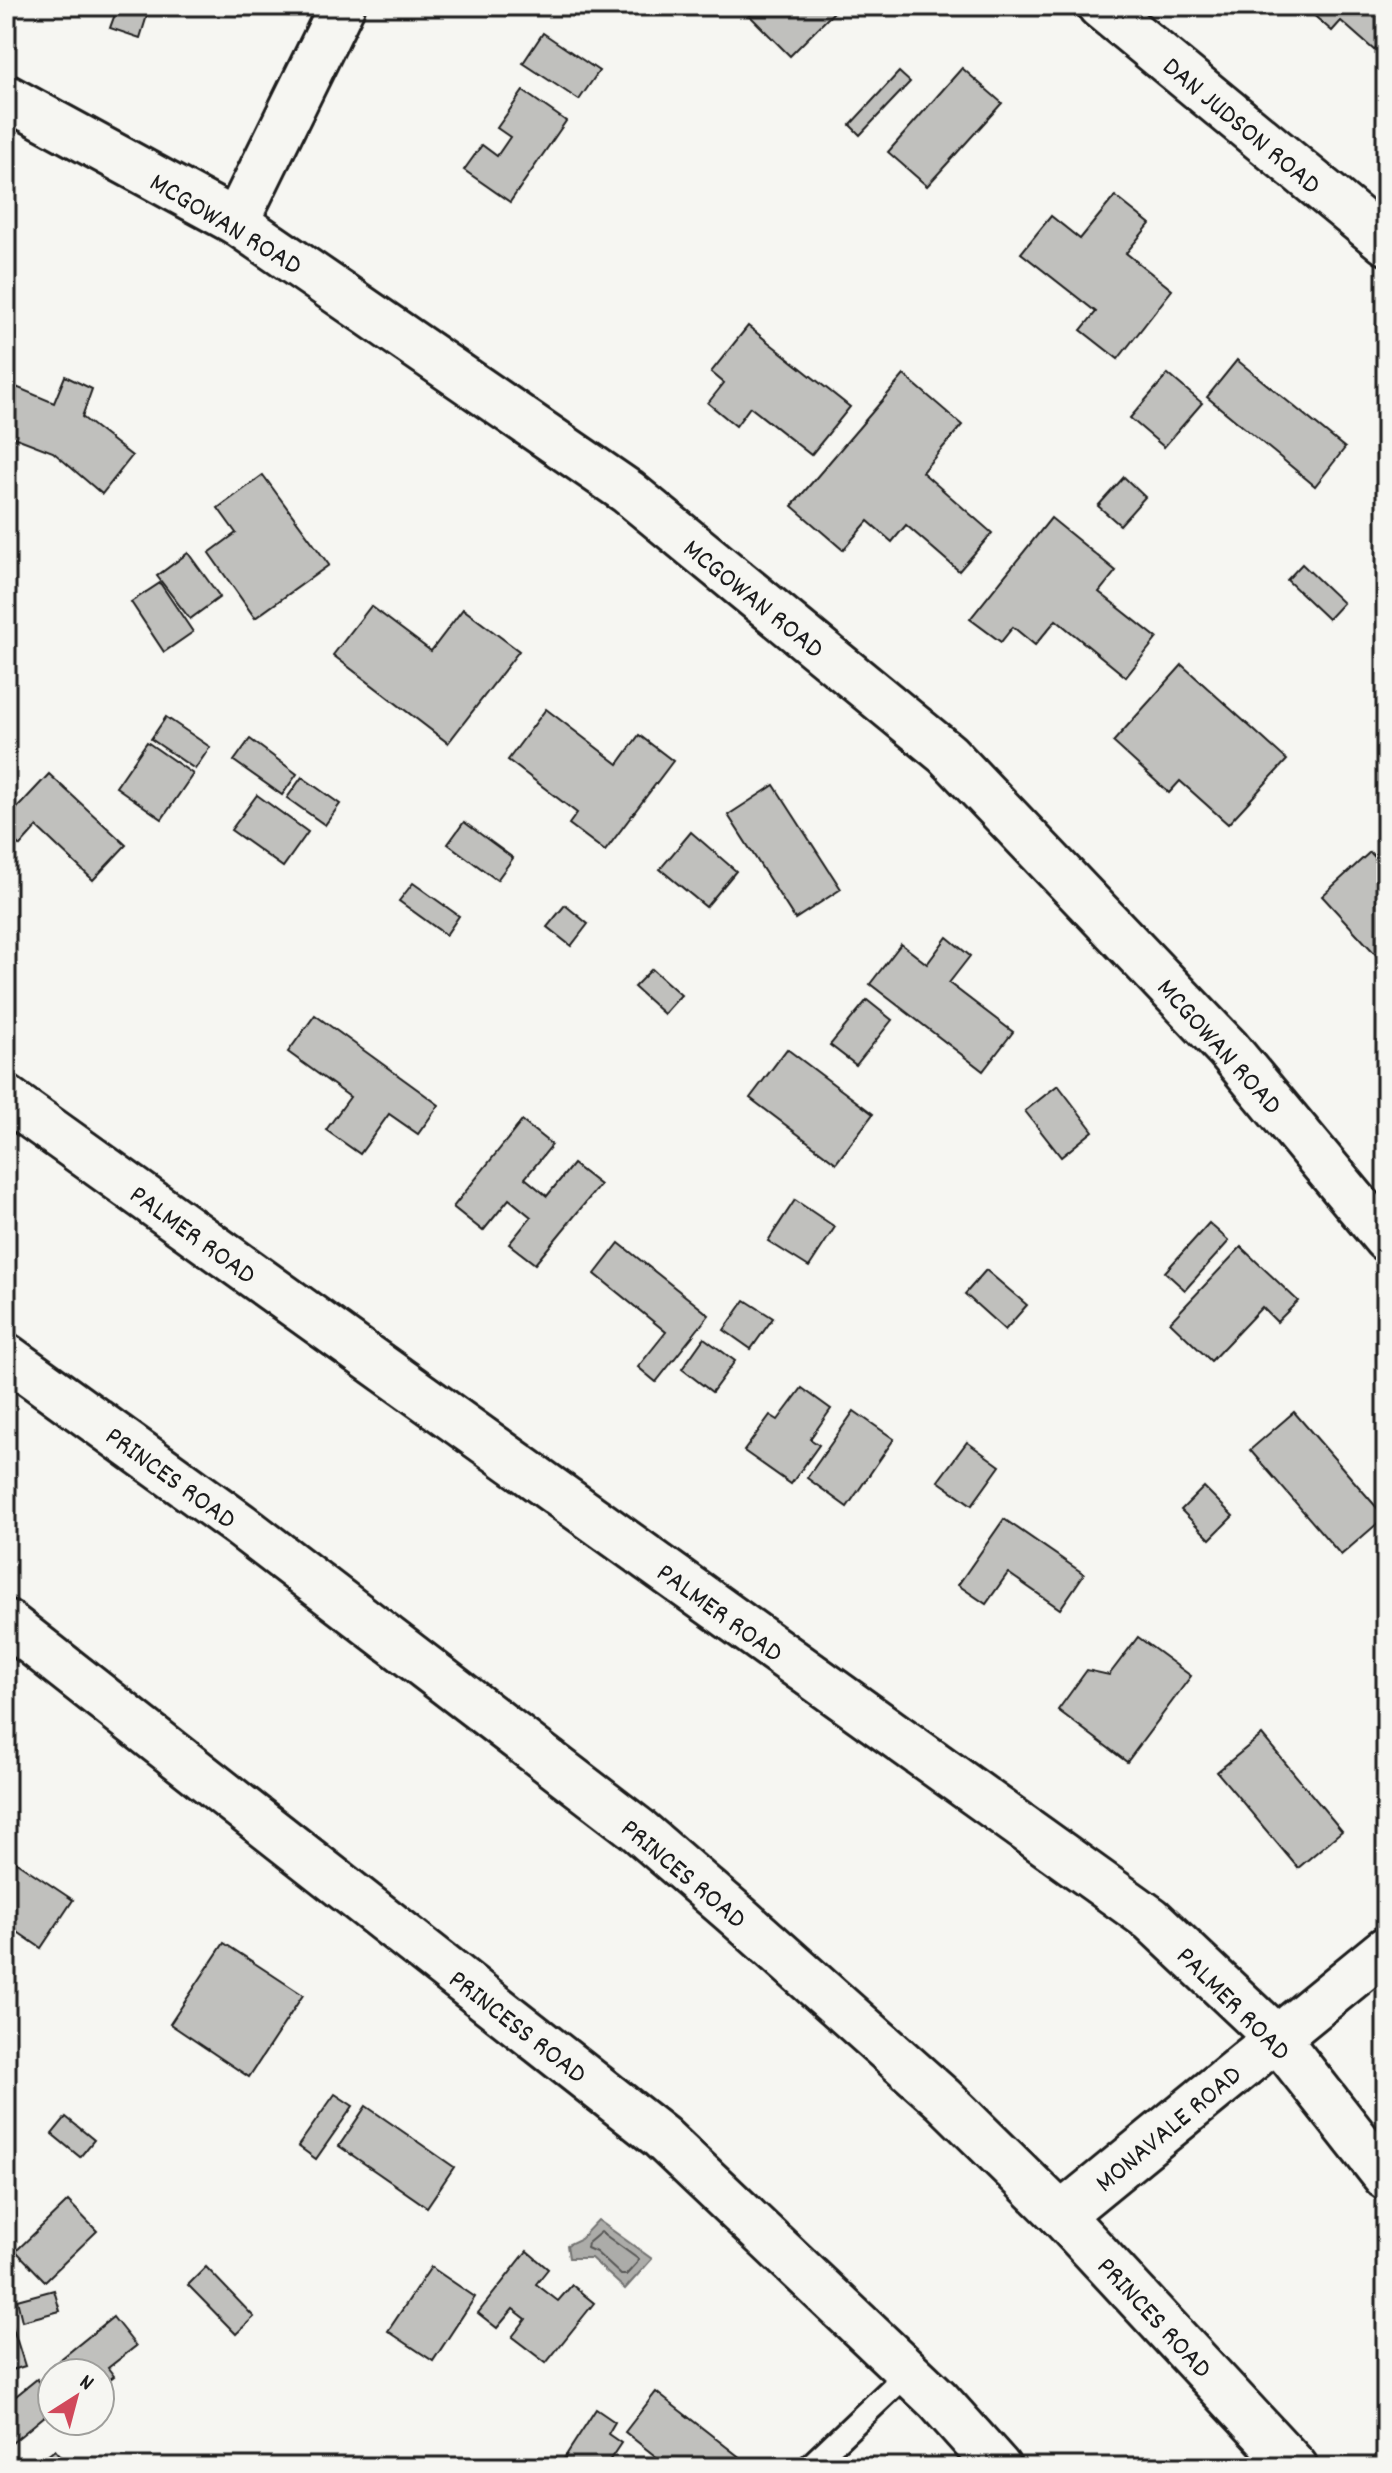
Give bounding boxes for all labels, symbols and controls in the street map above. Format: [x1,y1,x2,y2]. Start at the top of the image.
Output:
street label: DAN JUDSON ROAD [1152,49,1328,206]
street label: MCGOWAN ROAD [141,165,308,288]
street label: MCGOWAN ROAD [673,531,831,670]
street label: MCGOWAN ROAD [1145,971,1290,1125]
street label: PALMER ROAD [119,1177,263,1297]
street label: PRINCES ROAD [95,1419,243,1541]
street label: PALMER ROAD [646,1555,790,1675]
street label: PRINCES ROAD [610,1811,753,1941]
street label: PALMER ROAD [1165,1939,1298,2072]
street label: PRINCESS ROAD [438,1962,594,2096]
street label: MONAVALE ROAD [1088,2058,1252,2204]
street label: PRINCES ROAD [1085,2250,1219,2389]
north arrow [36,2357,116,2437]
text: N [72,2368,99,2399]

